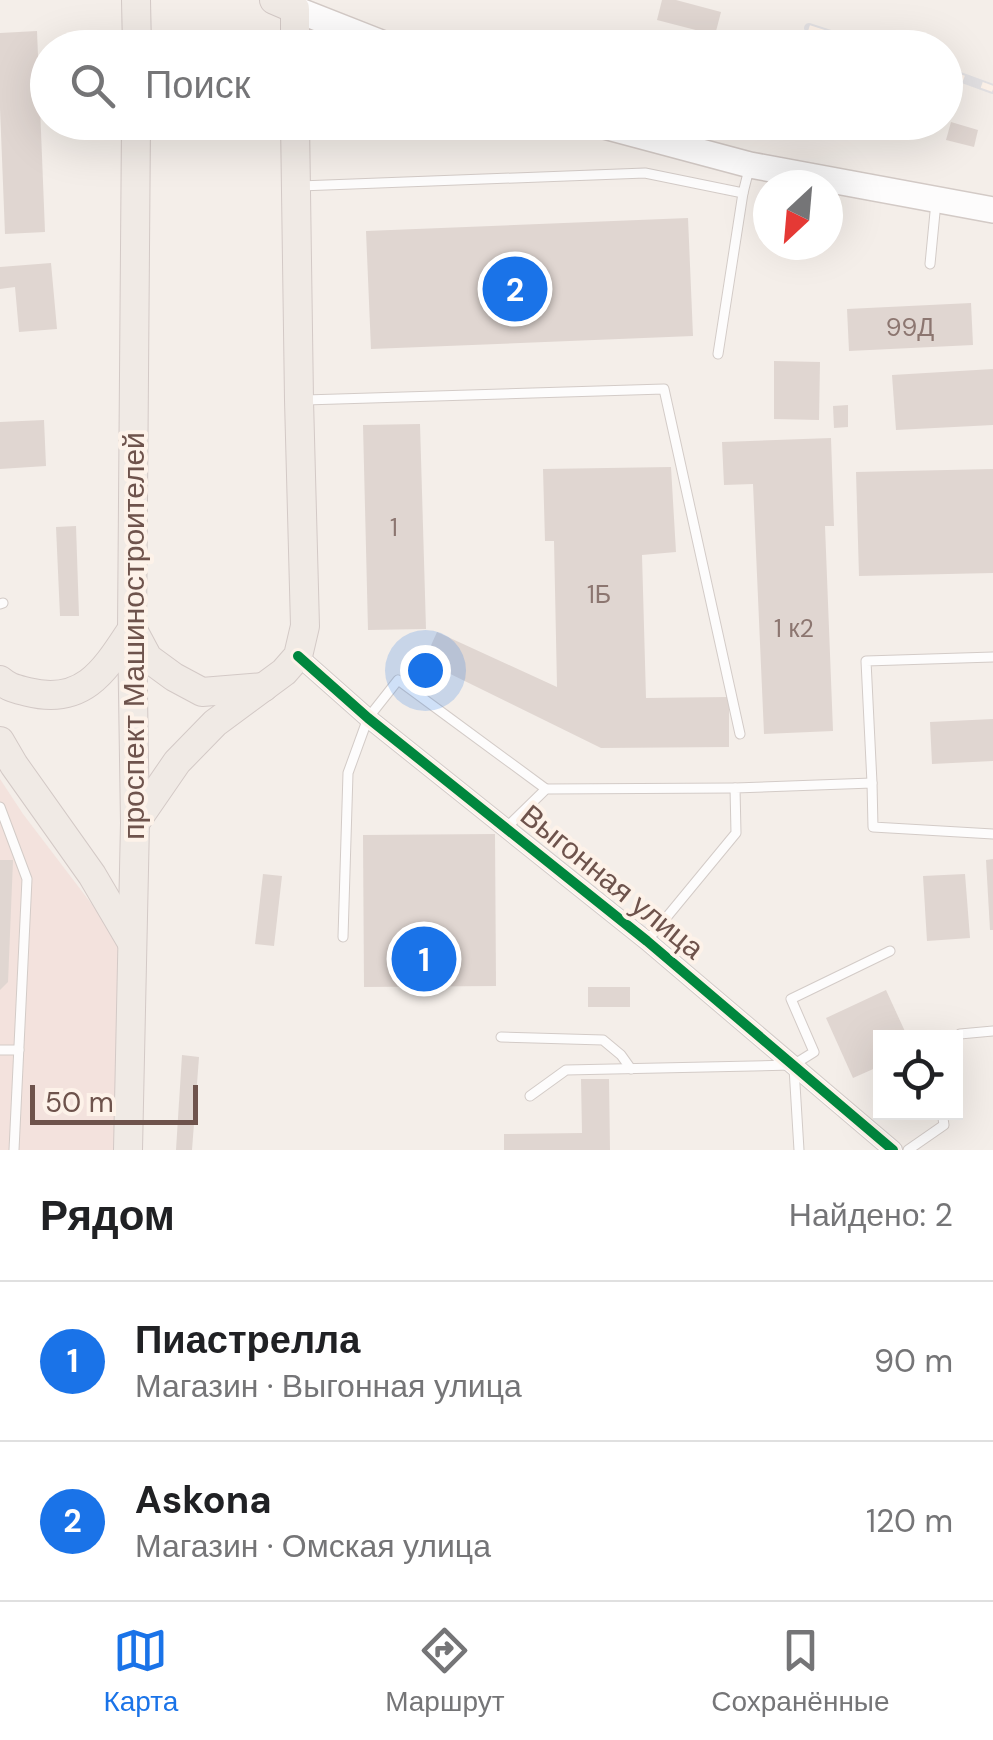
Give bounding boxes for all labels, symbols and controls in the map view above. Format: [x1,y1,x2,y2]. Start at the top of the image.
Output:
search box [30,30,963,140]
icon: search [65,58,120,113]
text: Поиск [145,60,250,110]
north arrow [753,170,843,260]
pin: 2 [482,252,548,326]
house number: 99Д [886,311,934,344]
street label: проспект Машиностроителей [114,432,153,840]
house number: 1 [390,511,398,544]
house number: 1Б [587,578,611,611]
house number: 1 к2 [774,612,814,645]
your location [400,645,451,696]
street label: Выгонная улица [513,796,712,968]
pin: 1 [392,922,456,996]
map controls [873,1030,963,1120]
button: locate [873,1030,963,1120]
scale bar [30,1080,198,1124]
text: 50 m [45,1084,114,1121]
text: Рядом [40,1188,175,1243]
text: Найдено: 2 [789,1194,953,1236]
text: Пиастрелла [135,1315,360,1365]
text: 1 [67,1340,78,1382]
text: 90 m [874,1340,953,1382]
text: Магазин · Выгонная улица [135,1365,522,1407]
text: Askona [135,1475,271,1525]
text: 2 [63,1500,82,1542]
text: 120 m [866,1500,953,1542]
text: Магазин · Омская улица [135,1525,491,1567]
tab: Карта [103,1623,178,1720]
tab: Маршрут [385,1623,504,1720]
tab: Сохранённые [711,1623,890,1720]

